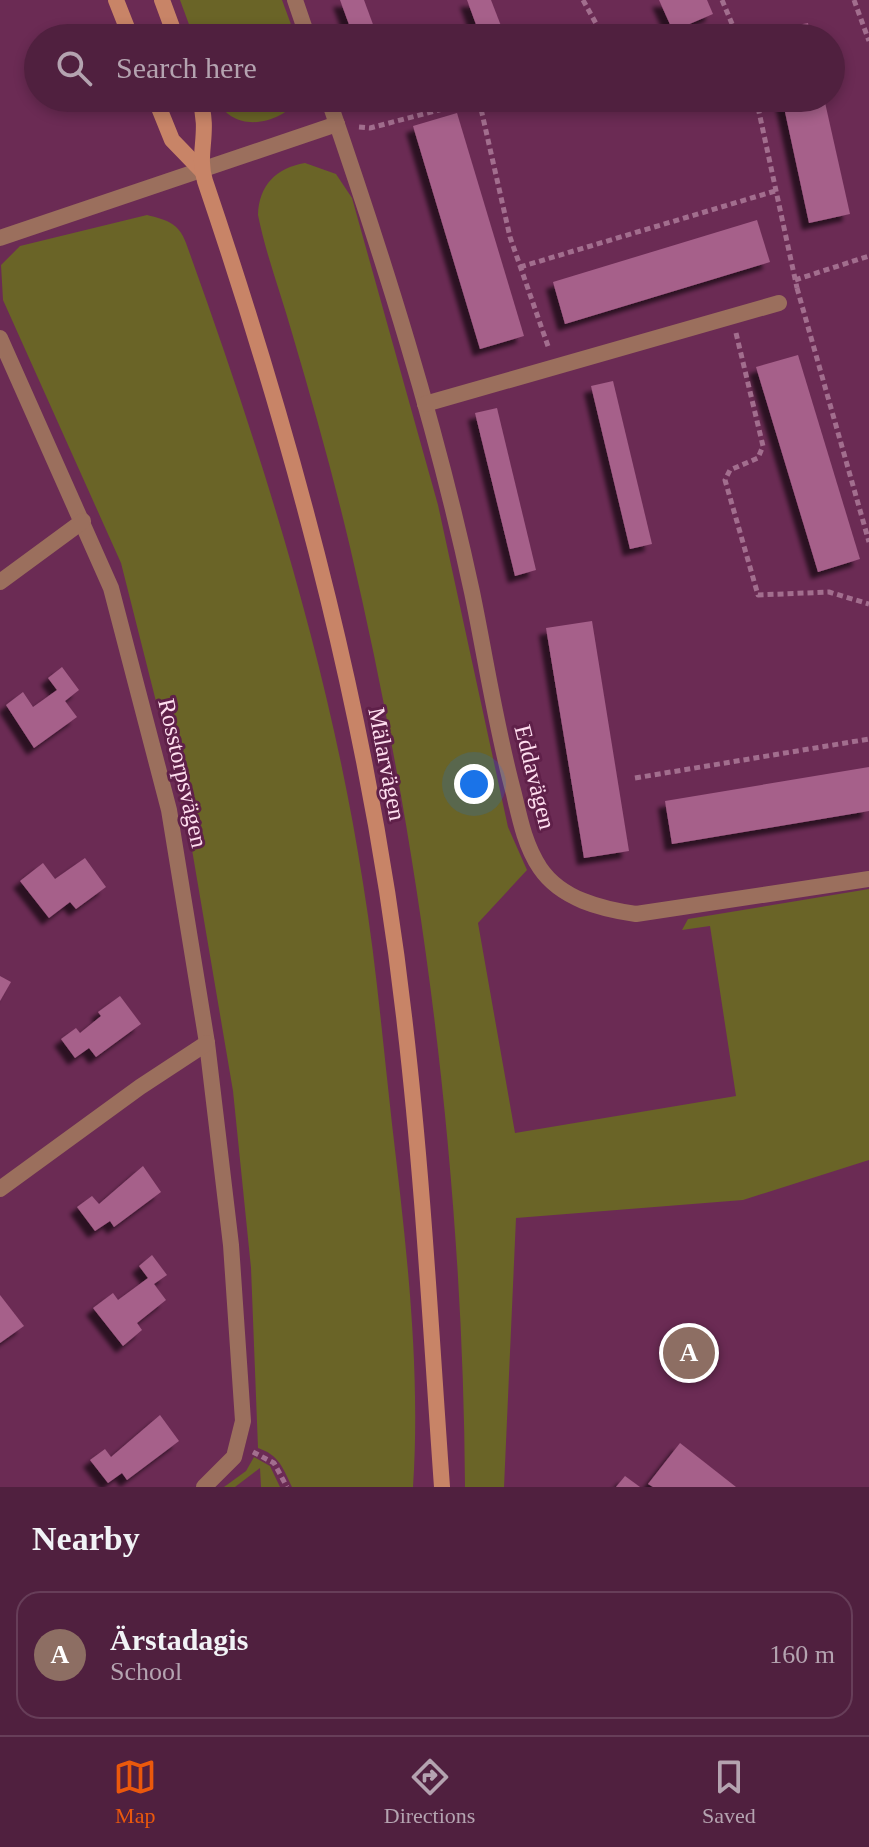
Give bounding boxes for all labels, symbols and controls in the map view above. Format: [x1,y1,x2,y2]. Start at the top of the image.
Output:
search box [24,24,845,112]
icon: search [52,46,96,90]
text: Search here [116,51,257,84]
street label: Rosstorpsvägen [153,696,213,850]
street label: Mälarvägen [363,705,411,823]
street label: Eddavägen [509,722,561,832]
your location [454,764,494,804]
pin: A [663,1323,715,1383]
text: Nearby [32,1520,140,1557]
text: Ärstadagis [110,1623,248,1656]
text: A [51,1640,69,1669]
text: 160 m [769,1640,835,1669]
text: School [110,1657,182,1686]
tab: Map [113,1755,157,1829]
tab: Directions [384,1755,475,1829]
tab: Saved [702,1755,756,1829]

